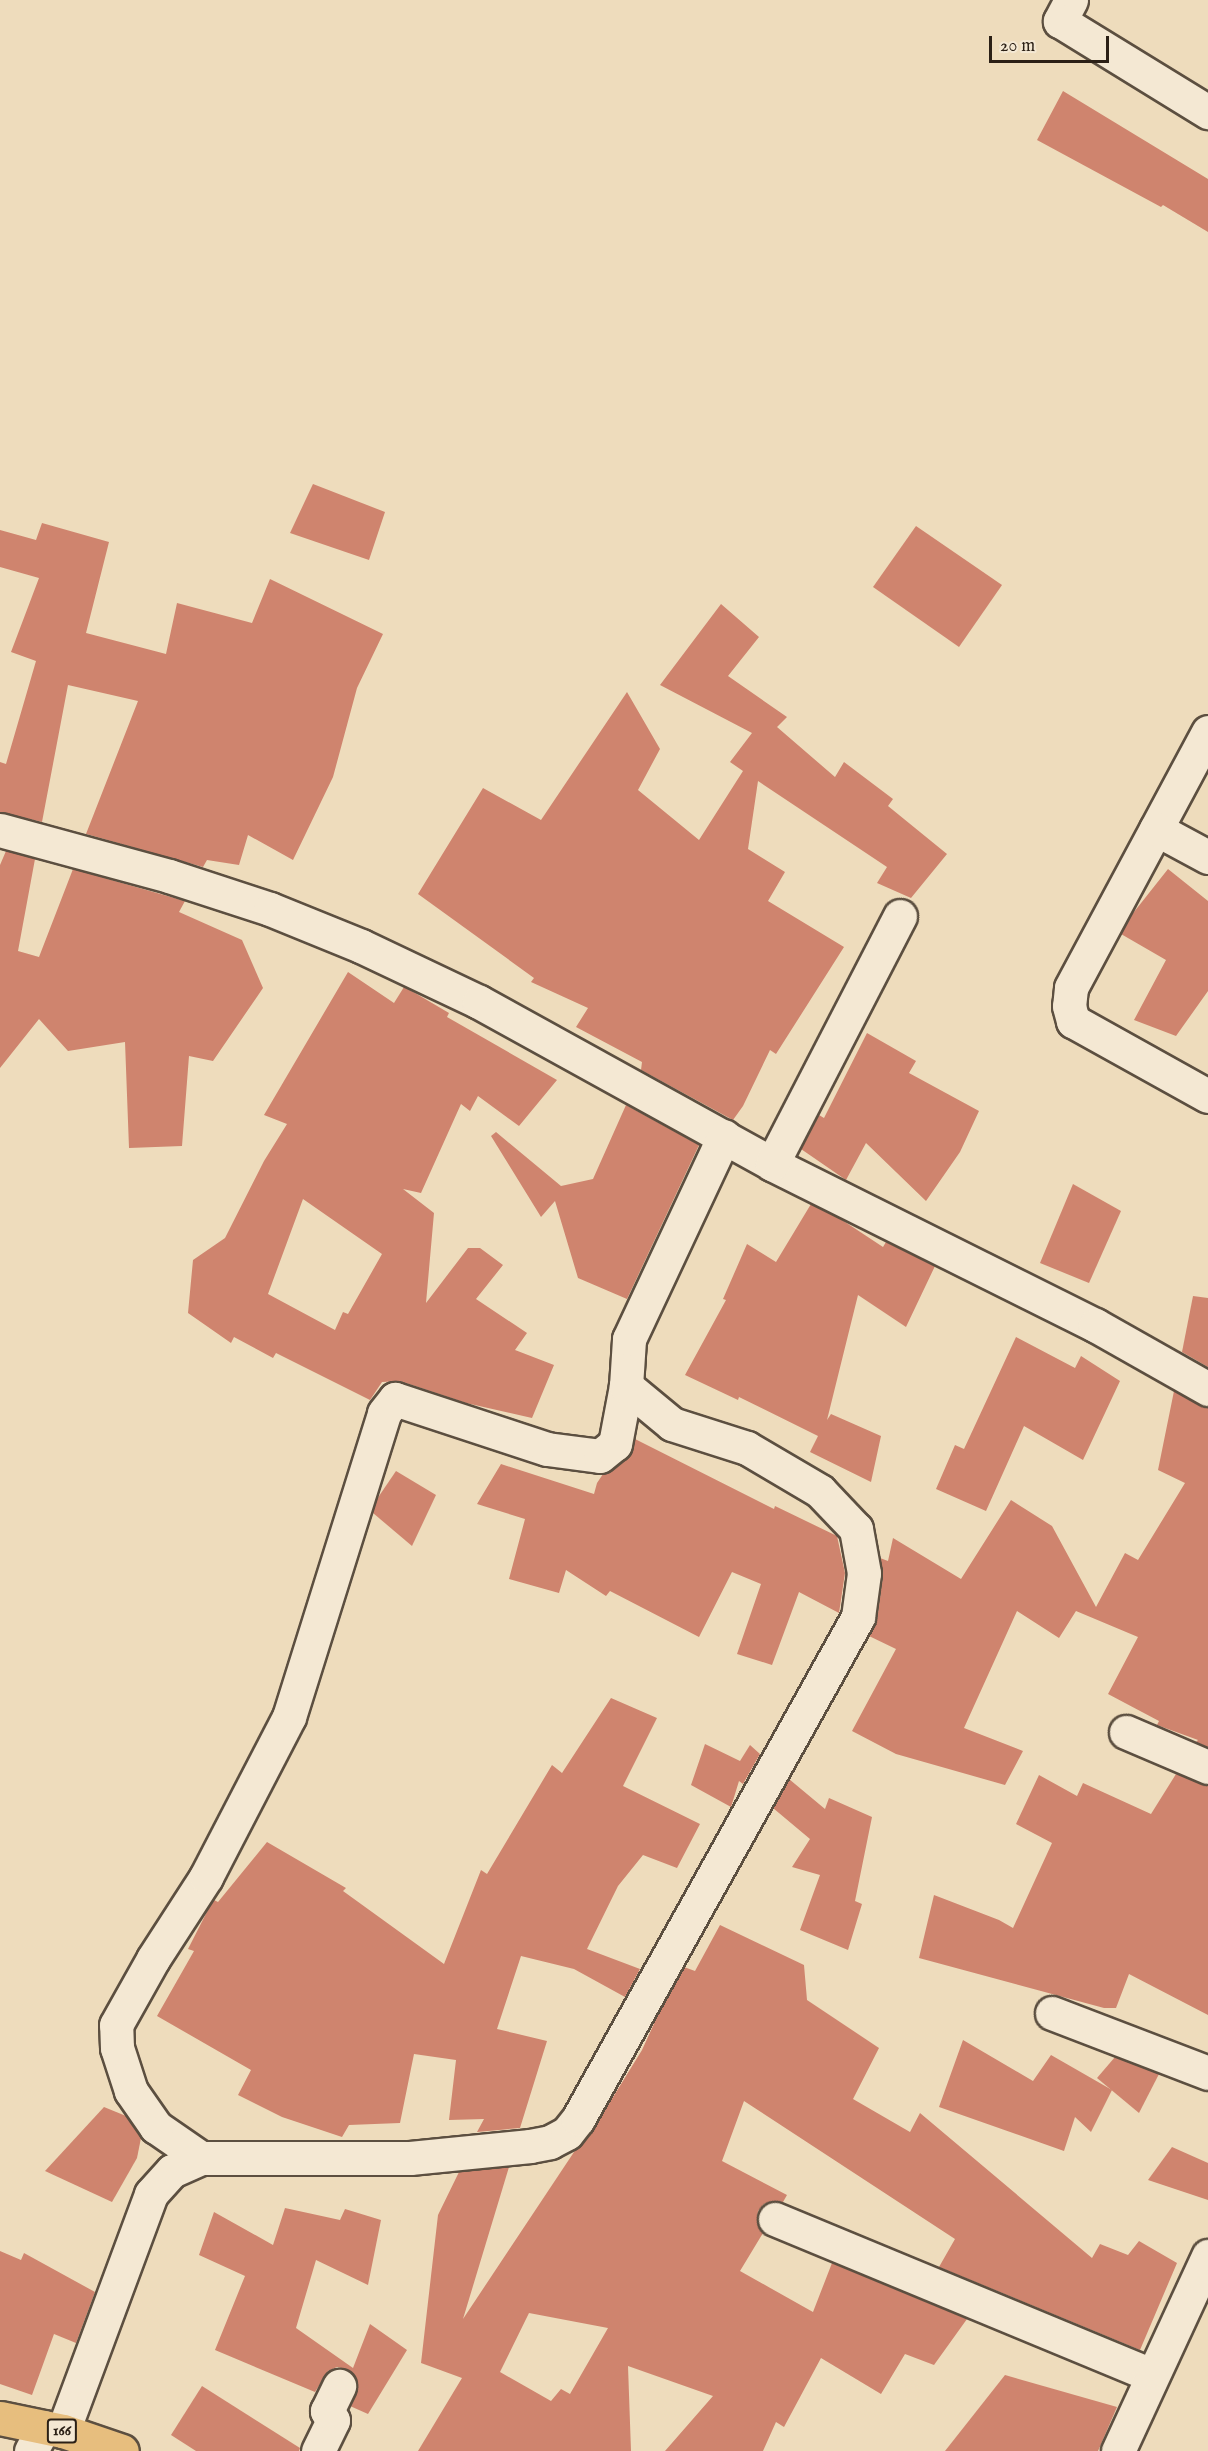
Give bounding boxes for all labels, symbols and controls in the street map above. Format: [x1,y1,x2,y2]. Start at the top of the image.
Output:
scale bar [992,24,1112,62]
text: 20 m [1000,35,1035,58]
road number: 166 [46,2419,78,2443]

